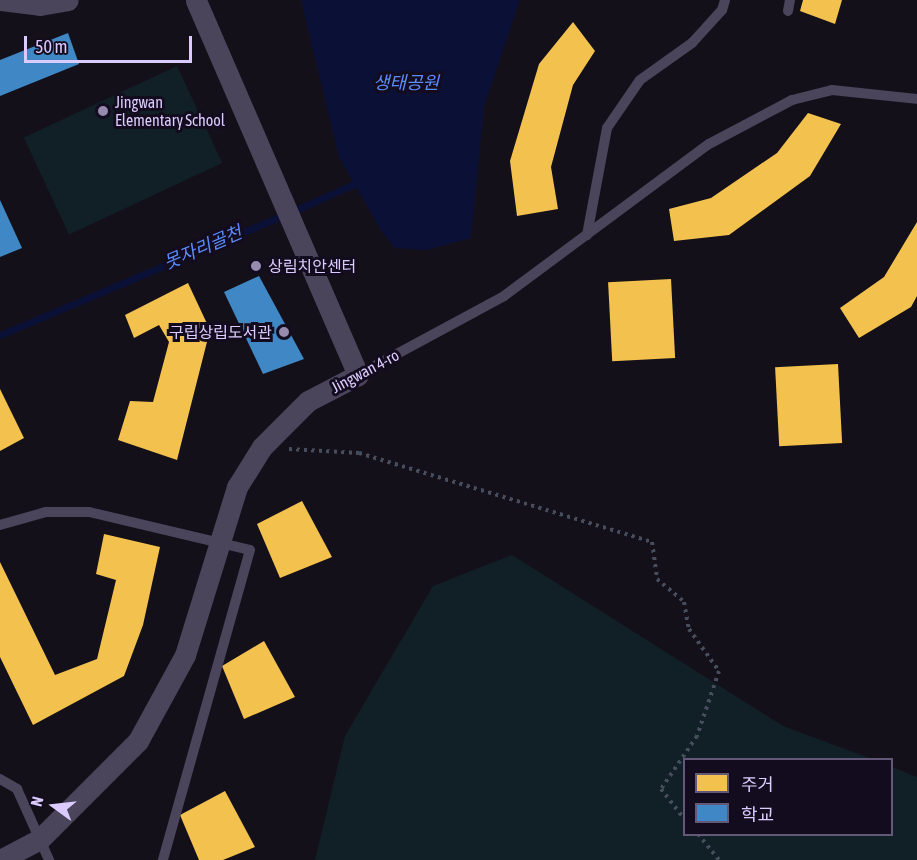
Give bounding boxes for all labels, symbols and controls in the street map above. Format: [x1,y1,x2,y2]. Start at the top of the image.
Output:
scale bar [27,24,195,62]
text: 50 m [35,36,67,57]
water label: 생태공원 [373,72,439,94]
place label: Jingwan Elementary School [115,92,225,130]
marker: Jingwan Elementary School [96,104,110,118]
water label: 못자리골천 [161,222,245,274]
place label: 상림치안센터 [268,256,356,276]
marker: 상림치안센터 [249,259,263,273]
place label: 구립상립도서관 [169,322,272,342]
marker: 구립상립도서관 [277,325,291,339]
street label: Jingwan 4-ro [328,345,402,397]
legend [683,758,893,836]
text: 주거 [741,774,774,795]
north arrow [24,776,84,836]
text: N [27,794,47,808]
text: 학교 [741,804,774,825]

